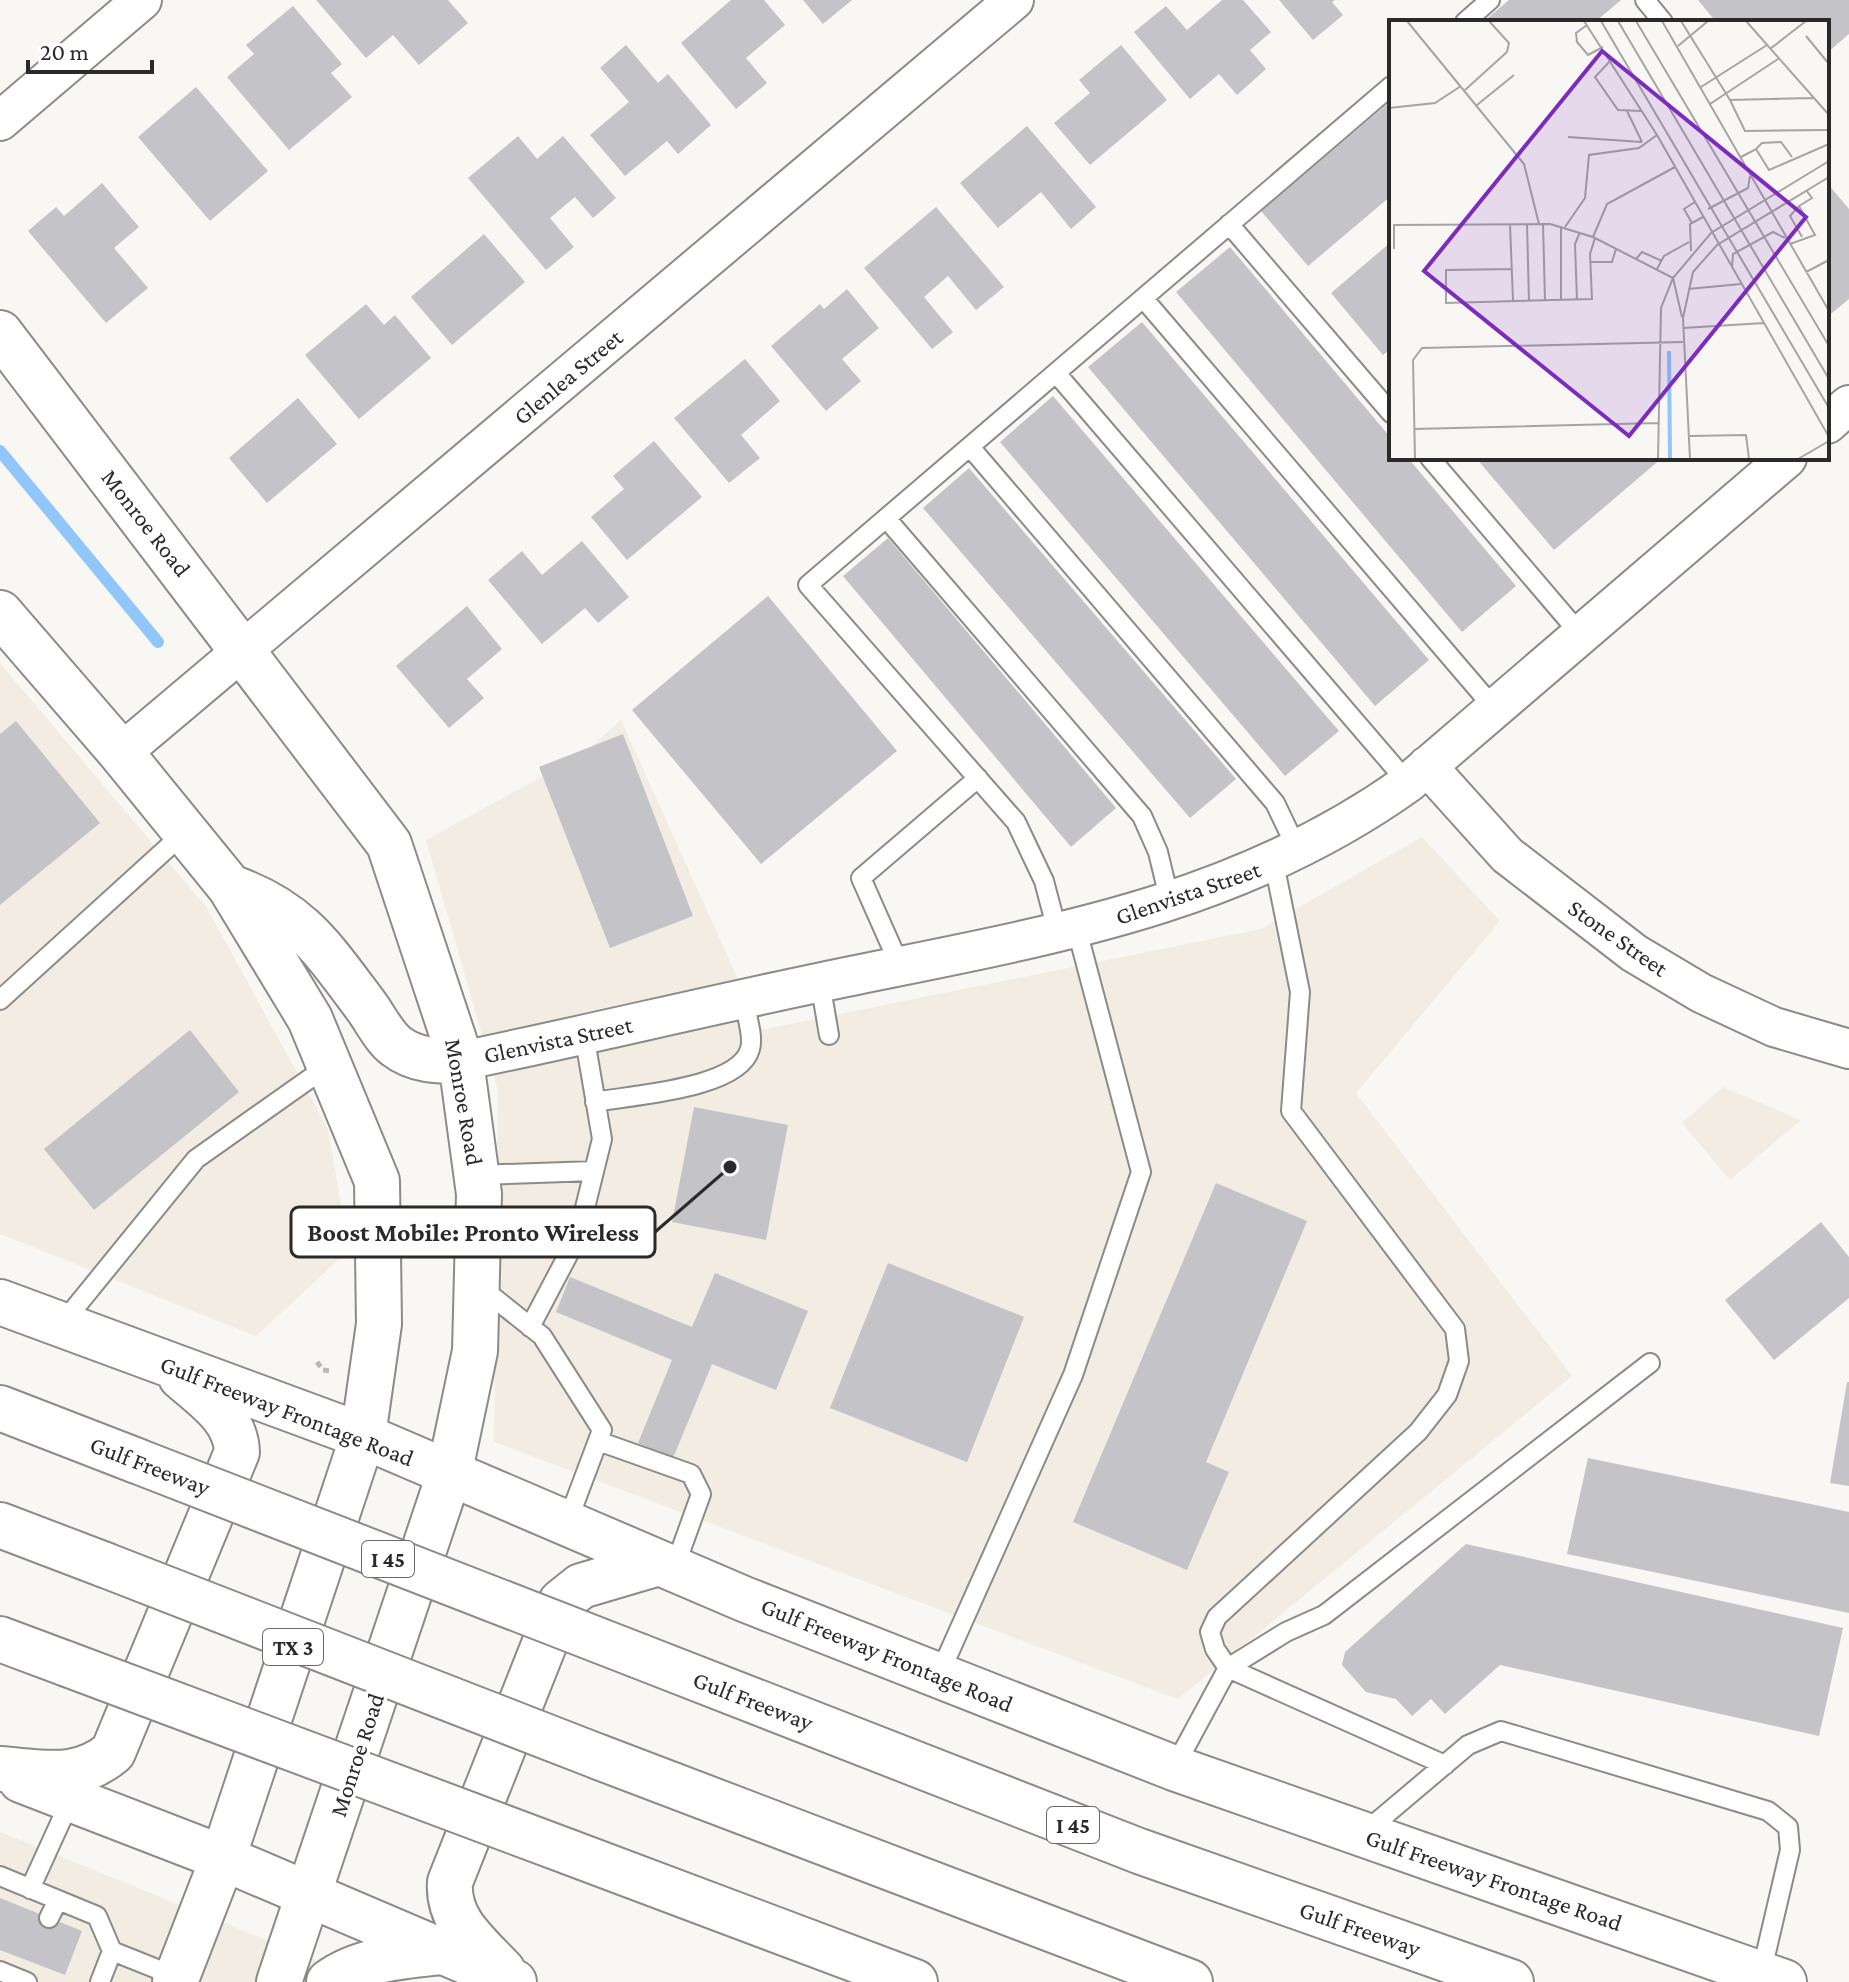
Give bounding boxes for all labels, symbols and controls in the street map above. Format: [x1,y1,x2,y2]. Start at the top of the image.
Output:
inset map [1389,20,1829,460]
scale bar [28,24,152,74]
text: 20 m [40,38,89,65]
street label: Glenlea Street [508,323,628,430]
street label: Monroe Road [96,464,197,582]
street label: Glenvista Street [1112,855,1265,930]
street label: Stone Street [1563,894,1674,982]
street label: Glenvista Street [481,1010,636,1068]
street label: Monroe Road [440,1036,489,1168]
callout: Boost Mobile: Pronto Wireless [291,1207,655,1257]
text: Boost Mobile: Pronto Wireless [307,1218,639,1247]
street label: Gulf Freeway Frontage Road [157,1350,418,1472]
street label: Gulf Freeway [86,1430,215,1501]
road number: I 45 [362,1541,414,1577]
street label: Gulf Freeway Frontage Road [757,1592,1017,1718]
road number: TX 3 [263,1629,323,1665]
street label: Gulf Freeway [689,1665,818,1736]
street label: Monroe Road [324,1689,389,1820]
road number: I 45 [1047,1807,1099,1843]
street label: Gulf Freeway Frontage Road [1362,1823,1626,1937]
street label: Gulf Freeway [1296,1895,1424,1963]

